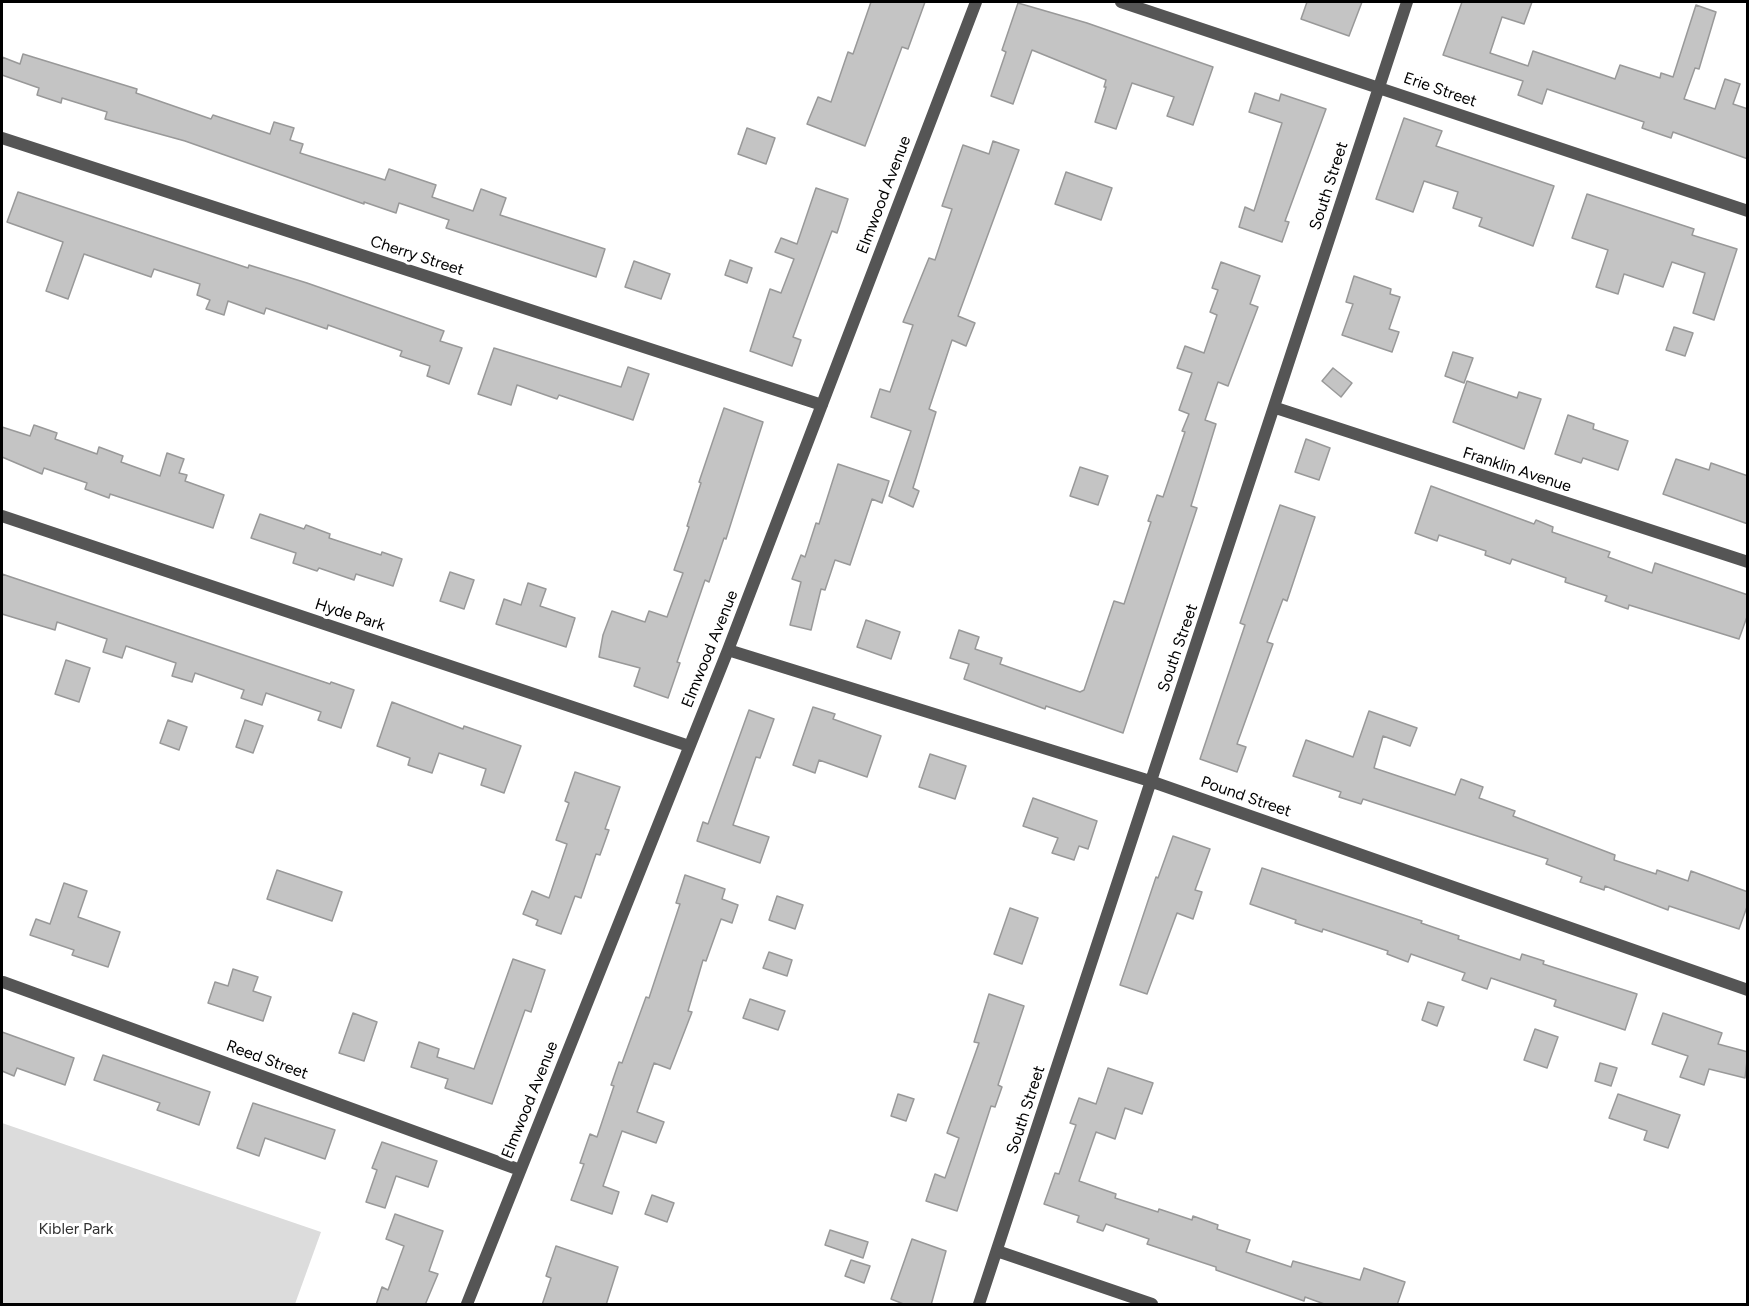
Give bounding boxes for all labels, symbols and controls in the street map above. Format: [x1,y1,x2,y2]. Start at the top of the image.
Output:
street label: Erie Street [1401,69,1479,111]
street label: Elmwood Avenue [853,133,915,257]
street label: South Street [1306,139,1352,233]
street label: Cherry Street [368,232,466,280]
street label: Franklin Avenue [1460,443,1574,497]
street label: Elmwood Avenue [678,588,742,710]
street label: Hyde Park [312,595,388,635]
street label: South Street [1154,601,1202,695]
street label: Pound Street [1198,773,1294,821]
street label: Reed Street [223,1036,311,1084]
street label: Elmwood Avenue [498,1039,562,1161]
street label: South Street [1003,1063,1049,1157]
park label: Kibler Park [39,1219,113,1239]

